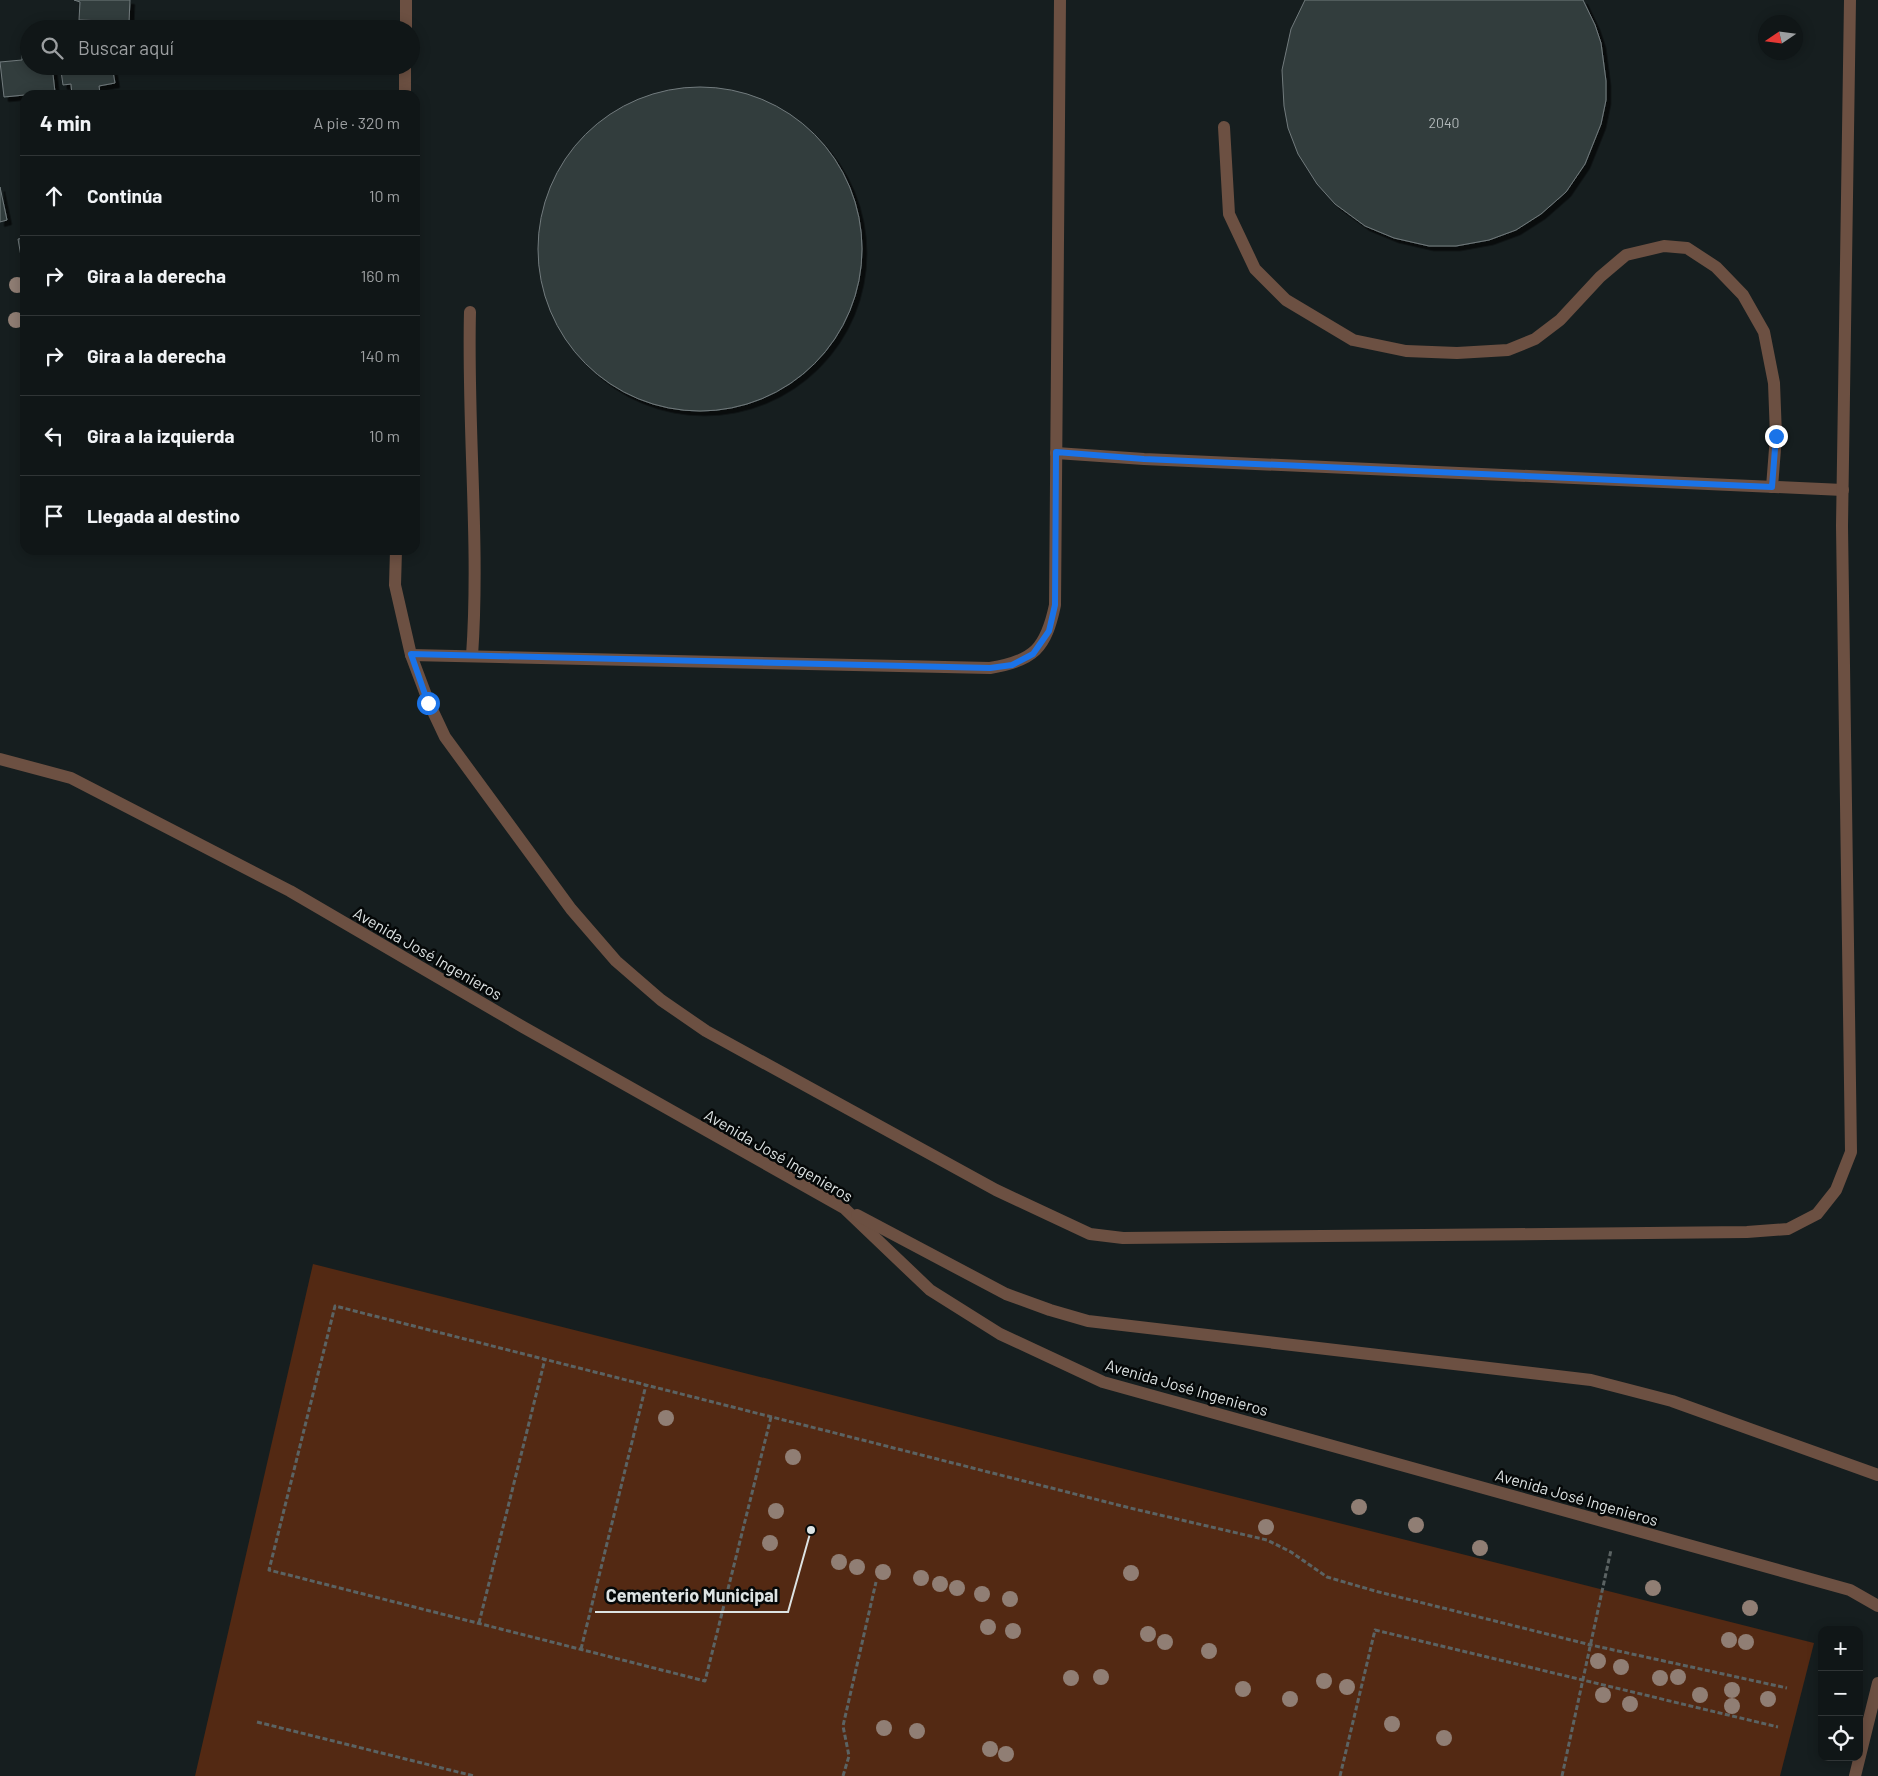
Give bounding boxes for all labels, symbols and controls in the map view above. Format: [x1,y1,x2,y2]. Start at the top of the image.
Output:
north arrow [1758,15,1803,60]
search box [20,20,420,75]
icon: search [38,34,66,62]
text: Buscar aquí [78,36,174,59]
text: 4 min [40,110,91,135]
text: A pie · 320 m [314,113,400,132]
house number: 2040 [1428,114,1460,131]
icon: ahead [40,182,68,210]
text: Continúa [87,184,162,207]
text: 10 m [369,186,400,205]
icon: right [40,262,68,290]
text: Gira a la derecha [87,264,226,287]
text: 160 m [361,266,400,285]
icon: right [40,342,68,370]
text: Gira a la derecha [87,344,226,367]
text: 140 m [360,346,400,365]
icon: left [40,422,68,450]
text: Gira a la izquierda [87,424,235,447]
route end [1765,425,1788,448]
text: 10 m [369,426,400,445]
icon: arrive [40,502,68,530]
text: Llegada al destino [87,504,240,527]
route start [417,692,440,715]
street label: Avenida José Ingenieros [350,903,506,1003]
street label: Avenida José Ingenieros [701,1105,857,1205]
street label: Avenida José Ingenieros [1103,1355,1271,1419]
street label: Avenida José Ingenieros [1493,1465,1661,1529]
callout: Cementerio Municipal [595,1579,788,1612]
text: Cementerio Municipal [606,1584,778,1606]
map controls [1818,1626,1863,1761]
button: + [1818,1626,1863,1671]
button: − [1818,1671,1863,1716]
button: locate [1818,1716,1863,1761]

